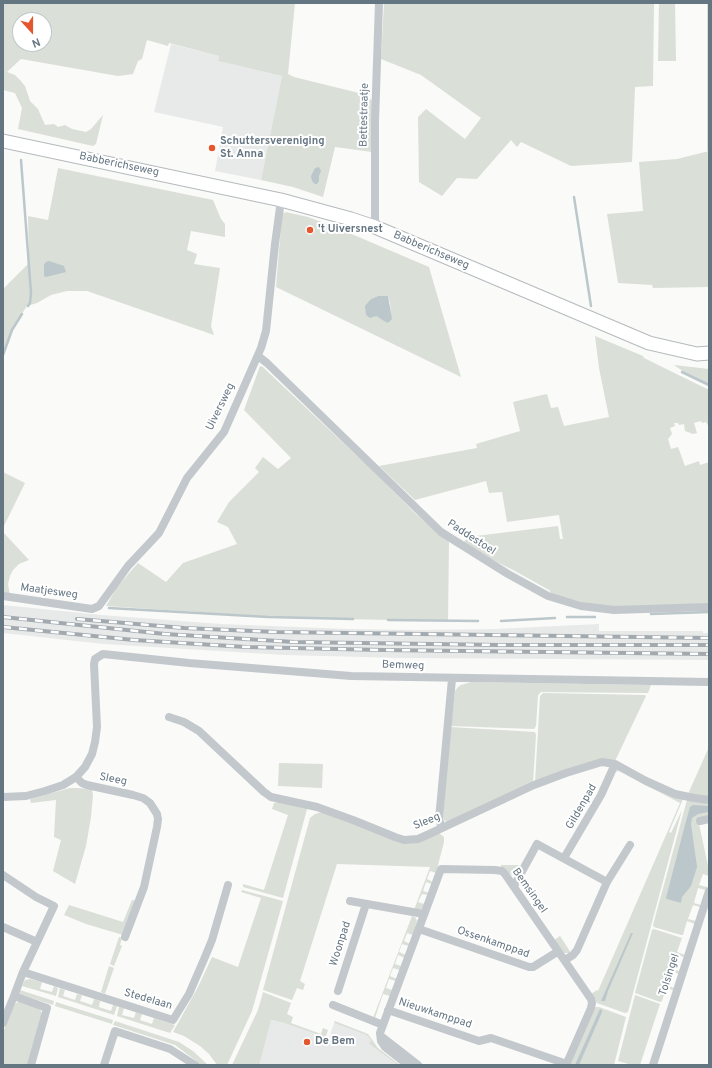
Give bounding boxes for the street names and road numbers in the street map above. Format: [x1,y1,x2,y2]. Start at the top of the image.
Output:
street label: Bettestraatje [358,83,372,147]
street label: Babberichseweg [78,150,160,180]
street label: Babberichseweg [391,229,471,273]
street label: Uiversweg [204,381,238,433]
street label: Paddestoel [444,517,498,559]
street label: Maatjesweg [19,581,79,603]
street label: Bemweg [381,659,425,673]
street label: Sleeg [98,771,128,789]
street label: Gildenpad [564,782,600,832]
street label: Sleeg [412,811,442,833]
street label: Bemsingel [509,866,549,916]
street label: Woonpad [328,920,354,968]
street label: Ossenkamppad [455,924,531,962]
street label: Tolsingel [657,952,683,998]
street label: Stedelaan [122,987,174,1013]
street label: Nieuwkamppad [397,996,473,1032]

